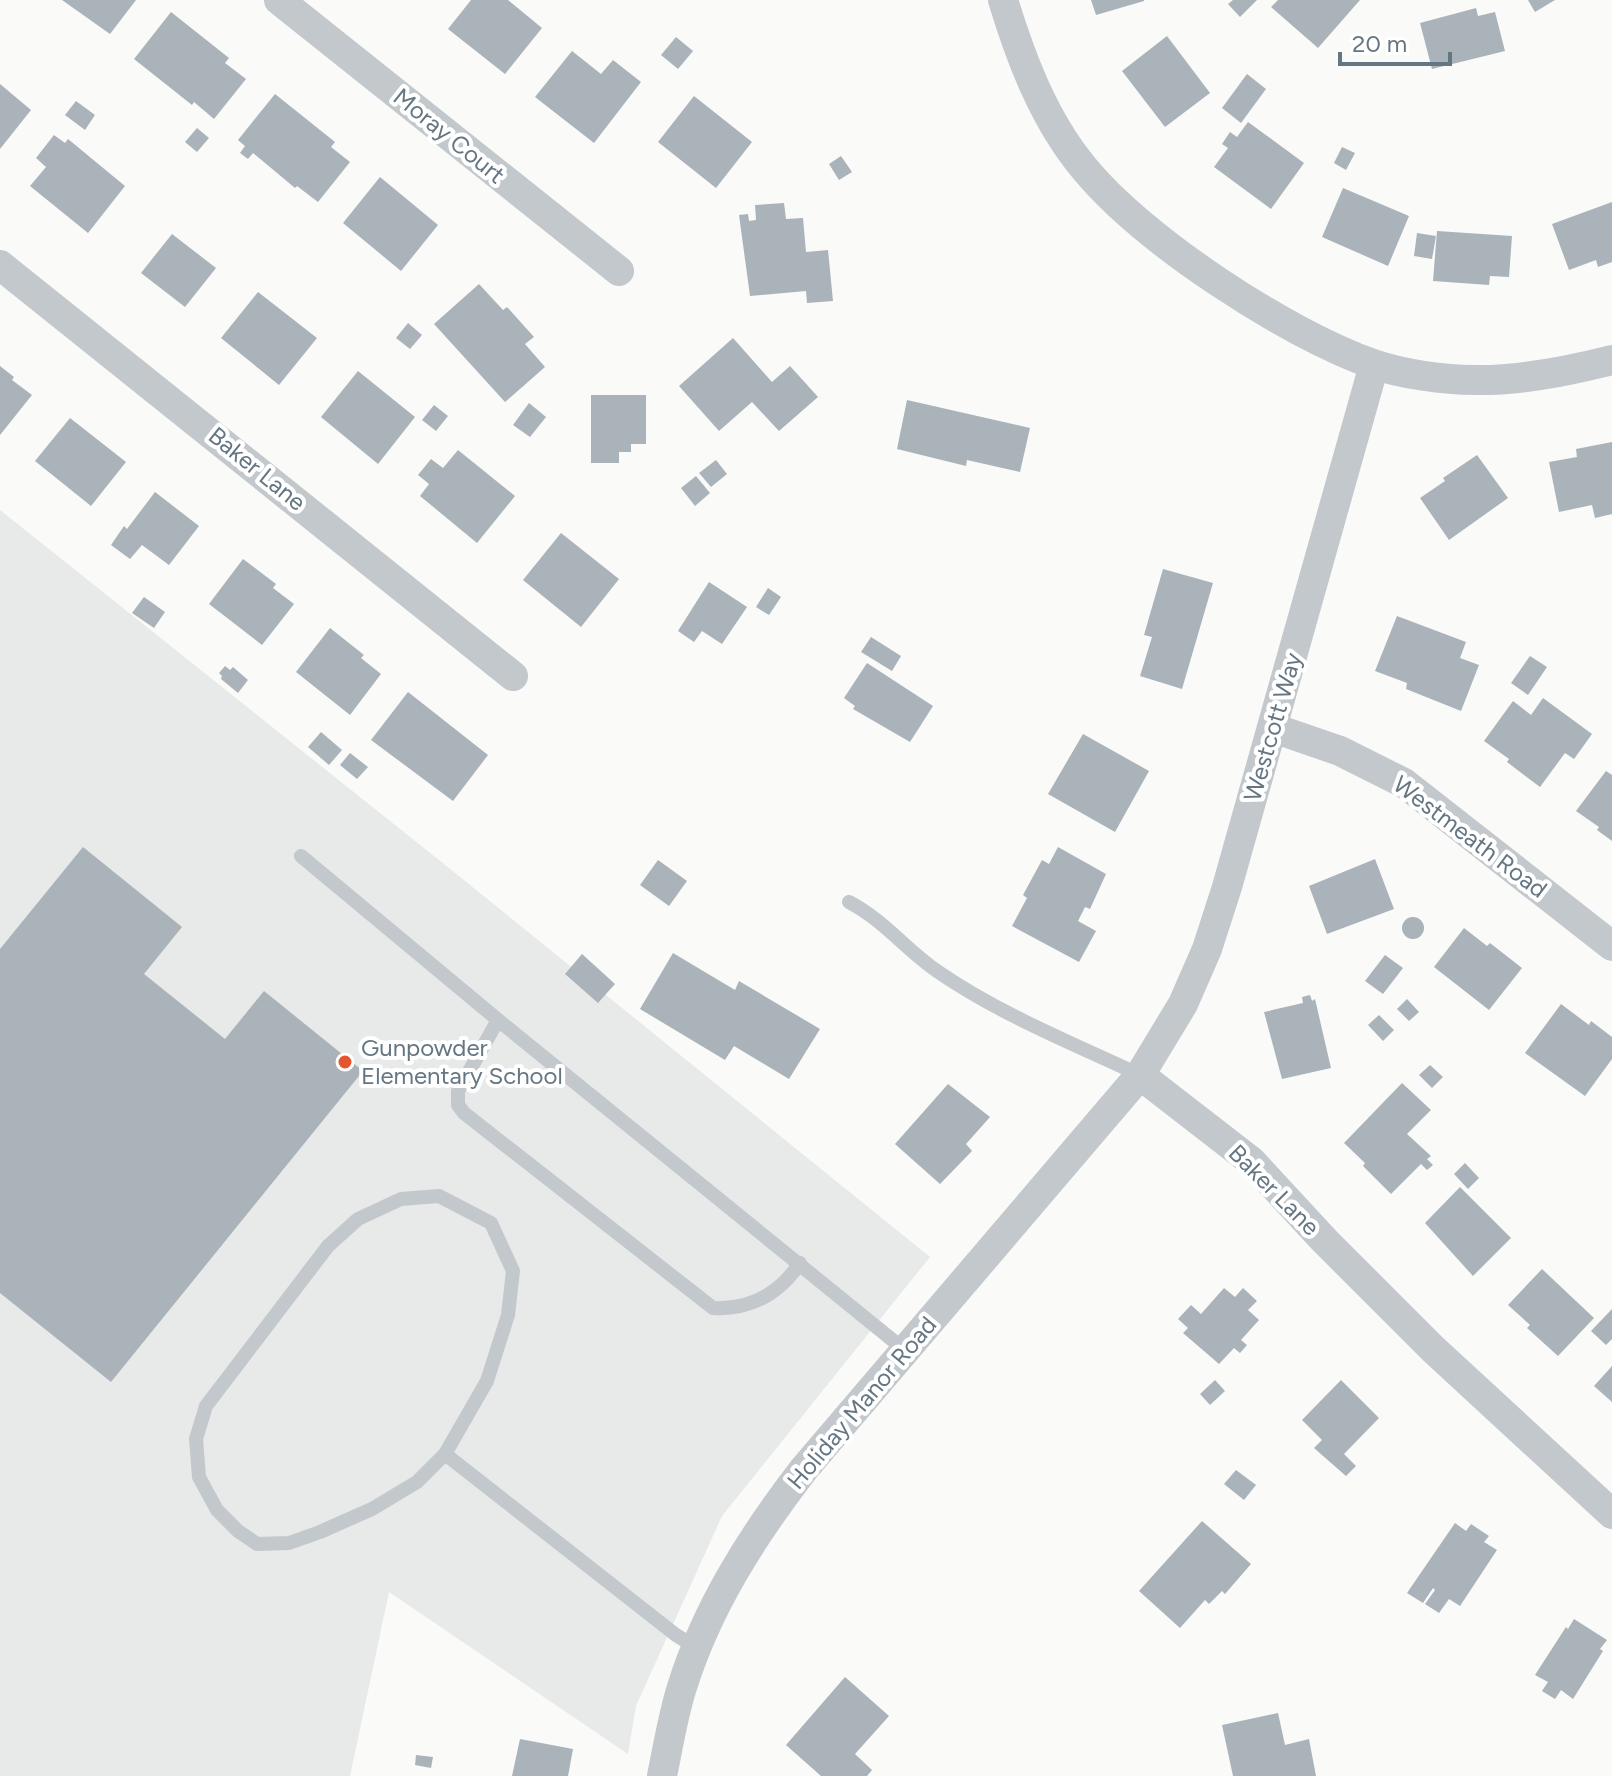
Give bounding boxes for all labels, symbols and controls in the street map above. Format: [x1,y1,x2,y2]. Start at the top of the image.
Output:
scale bar [1340,16,1450,66]
text: 20 m [1352,29,1407,58]
street label: Moray Court [388,82,511,189]
street label: Baker Lane [203,421,312,517]
street label: Westcott Way [1237,649,1308,804]
street label: Westmeath Road [1388,769,1553,904]
place label: Gunpowder Elementary School [361,1033,563,1090]
marker: Gunpowder Elementary School [336,1053,354,1071]
street label: Baker Lane [1223,1138,1326,1241]
street label: Holiday Manor Road [781,1310,942,1495]

